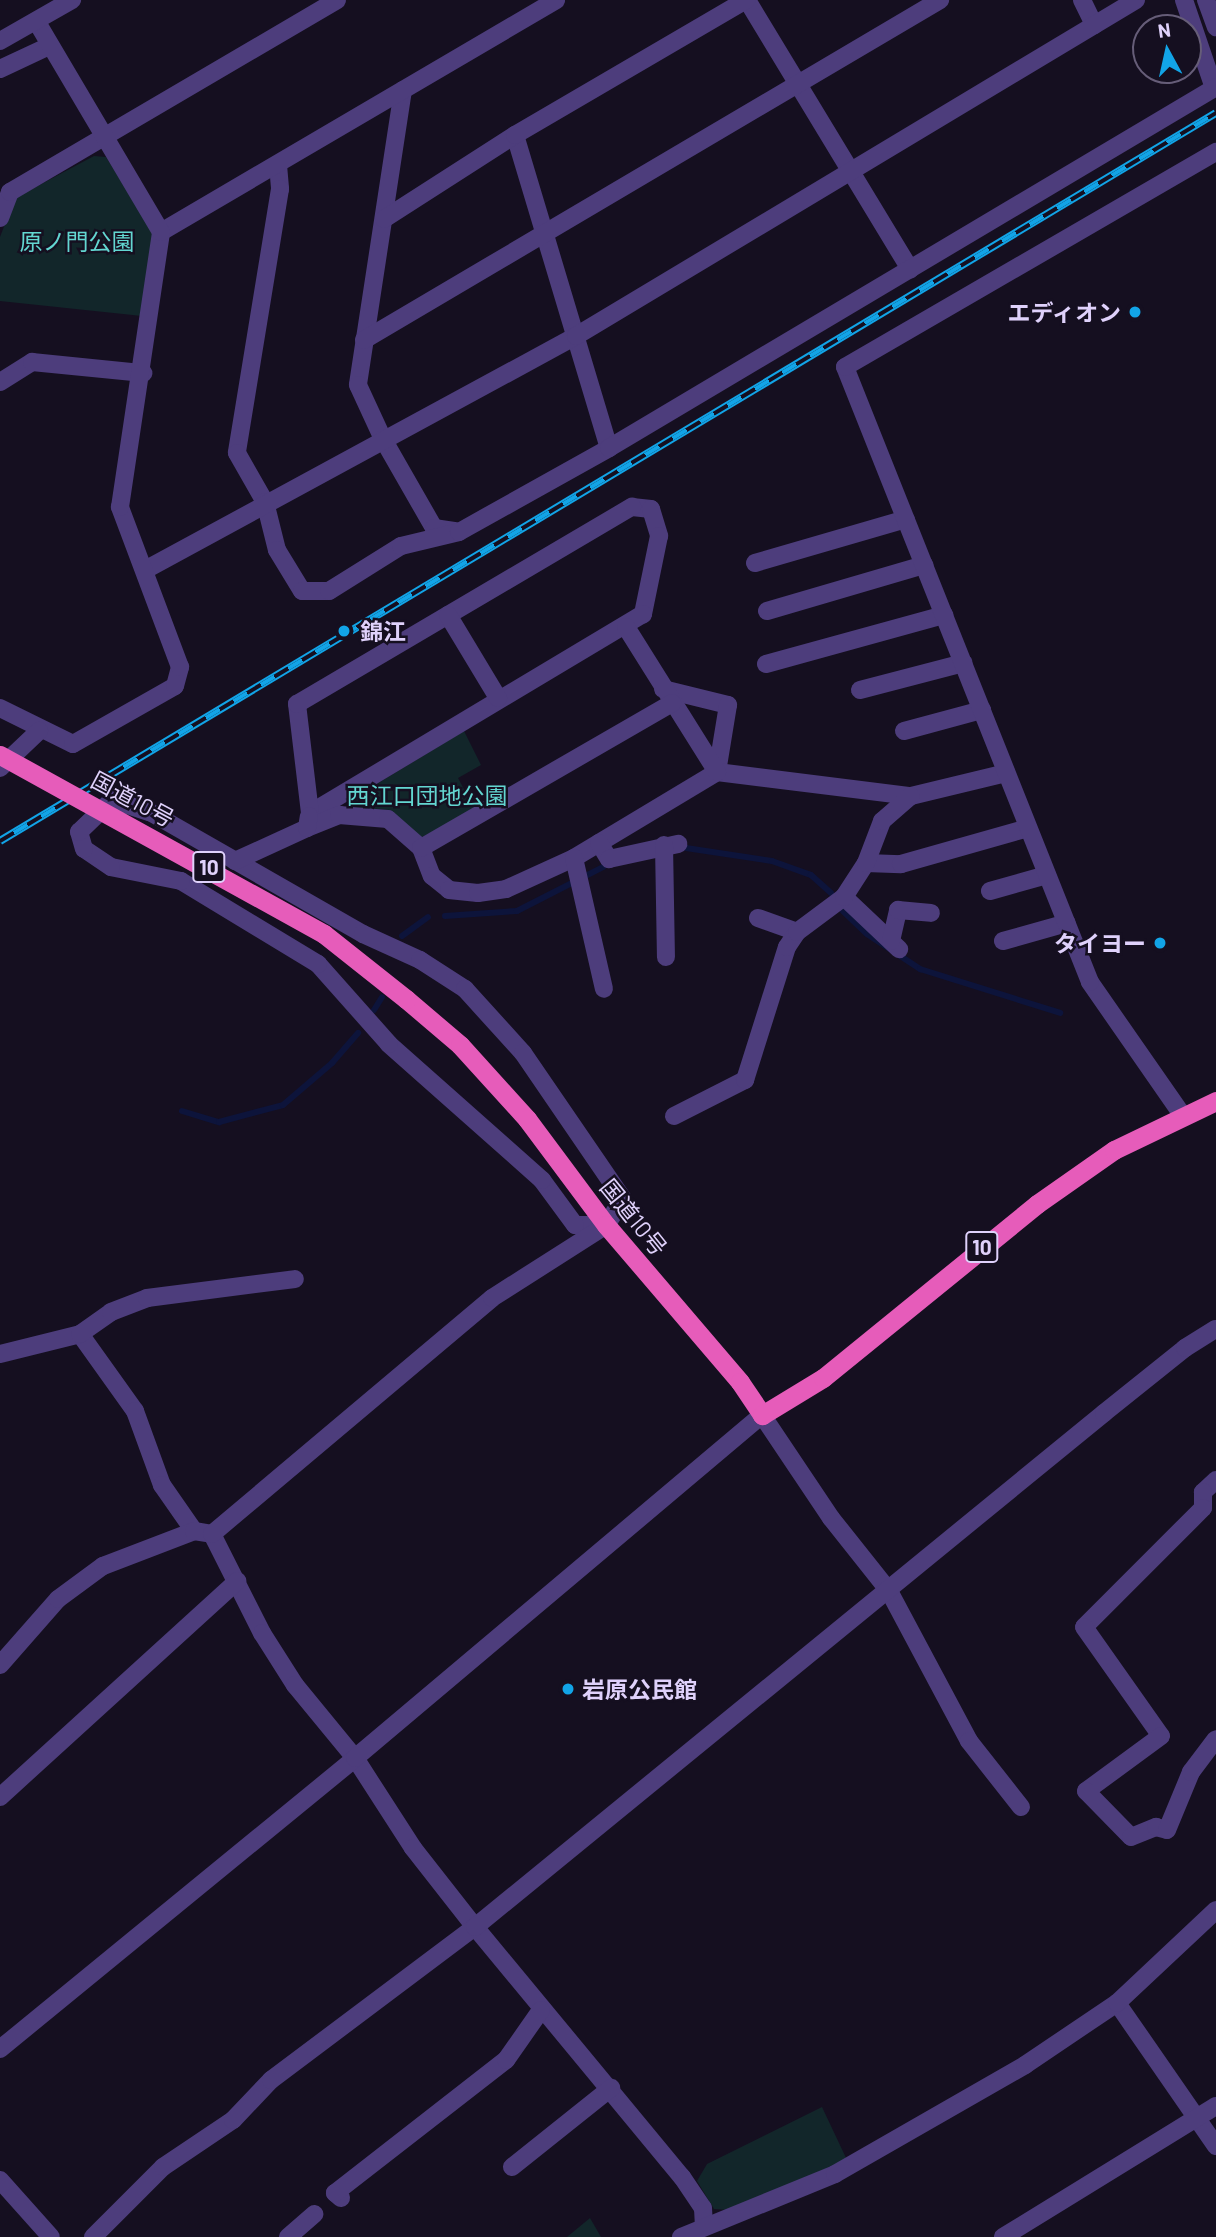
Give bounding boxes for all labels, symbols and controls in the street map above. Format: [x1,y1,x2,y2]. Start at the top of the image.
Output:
north arrow [1132,14,1202,84]
text: N [1156,17,1172,42]
park label: 原ノ門公園 [20,227,134,255]
place label: エディオン [1006,298,1121,326]
marker: エディオン [1127,304,1143,320]
place label: 錦江 [360,617,406,645]
marker: 錦江 [334,621,354,641]
street label: 国道10号 [87,766,179,832]
park label: 西江口団地公園 [347,781,507,809]
road number: 10 [192,850,227,884]
place label: タイヨー [1054,929,1146,957]
marker: タイヨー [1152,935,1168,951]
street label: 国道10号 [595,1173,673,1261]
road number: 10 [964,1230,1000,1264]
place label: 岩原公民館 [582,1675,697,1703]
marker: 岩原公民館 [560,1681,576,1697]

